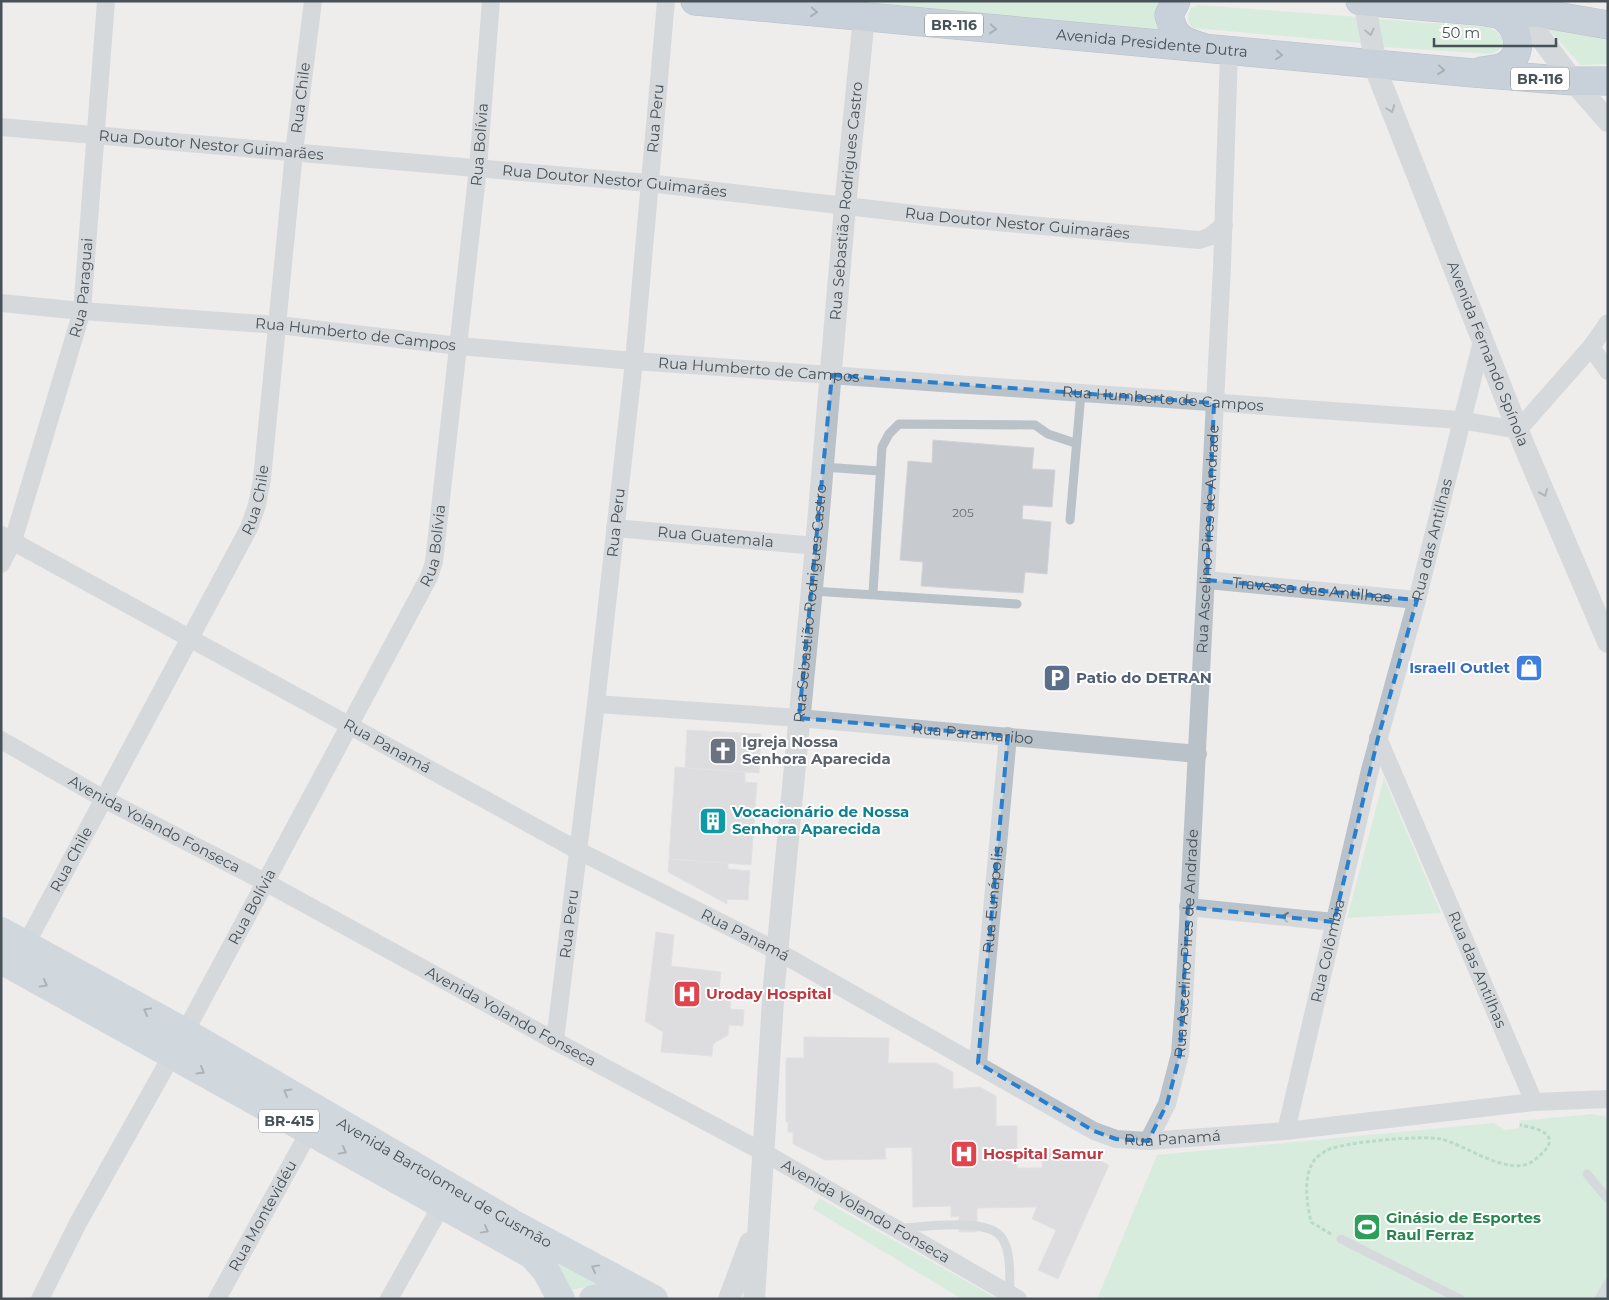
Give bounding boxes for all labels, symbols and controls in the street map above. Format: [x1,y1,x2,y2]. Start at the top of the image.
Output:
one-way arrow [810,7,818,18]
road number: BR-116 [925,14,983,36]
scale bar [1434,15,1556,47]
one-way arrow [989,23,997,34]
text: 50 m [1442,23,1480,42]
street label: Avenida Presidente Dutra [1056,24,1249,61]
one-way arrow [1364,28,1375,37]
one-way arrow [1275,50,1283,61]
street label: Rua Chile [286,61,314,135]
one-way arrow [1437,64,1445,75]
road number: BR-116 [1511,68,1569,90]
street label: Rua Sebastião Rodrigues Castro [825,81,866,321]
street label: Rua Peru [643,83,668,154]
street label: Rua Bolívia [466,102,492,187]
one-way arrow [1385,104,1395,113]
street label: Rua Doutor Nestor Guimarães [98,125,325,164]
street label: Rua Doutor Nestor Guimarães [501,160,728,201]
street label: Rua Doutor Nestor Guimarães [904,203,1131,243]
street label: Rua Paraguai [65,237,97,340]
street label: Avenida Fernando Spínola [1443,258,1533,449]
street label: Rua Humberto de Campos [255,313,457,355]
street label: Rua Humberto de Campos [658,353,860,386]
street label: Rua Humberto de Campos [1062,382,1264,415]
street label: Rua Ascelino Pires de Andrade [1192,424,1223,654]
street label: Rua Chile [237,464,272,538]
street label: Rua das Antilhas [1407,477,1456,603]
street label: Rua Sebastião Rodrigues Castro [789,483,830,724]
street label: Rua Peru [602,487,629,558]
one-way arrow [1537,488,1548,497]
street label: Rua Bolívia [415,504,449,590]
house number: 205 [952,505,974,520]
street label: Rua Guatemala [657,522,775,551]
street label: Travessa das Antilhas [1232,572,1391,606]
shop icon: Israell Outlet [1514,653,1544,683]
place label: Israell Outlet [1409,658,1510,677]
parking icon: Patio do DETRAN [1042,663,1072,693]
place label: Patio do DETRAN [1076,668,1212,687]
street label: Rua Panamá [340,714,434,777]
street label: Rua Paramaribo [911,718,1034,748]
place label: Igreja Nossa Senhora Aparecida [742,732,891,768]
church icon: Igreja Nossa Senhora Aparecida [708,736,738,766]
street label: Avenida Yolando Fonseca [65,771,244,877]
place label: Vocacionário de Nossa Senhora Aparecida [731,802,909,838]
building icon: Vocacionário de Nossa Senhora Aparecida [698,806,728,836]
street label: Rua Chile [46,823,96,895]
street label: Rua Ascelino Pires de Andrade [1170,828,1202,1059]
street label: Rua Eunápolis [978,845,1007,954]
street label: Rua Bolívia [224,865,280,948]
street label: Rua Peru [555,888,582,959]
street label: Rua Colômbia [1306,897,1349,1004]
street label: Rua Panamá [698,904,793,965]
street label: Rua das Antilhas [1444,908,1511,1031]
one-way arrow [1281,912,1289,923]
street label: Avenida Yolando Fonseca [422,962,600,1070]
one-way arrow [39,977,48,987]
hospital icon: Uroday Hospital [672,979,702,1009]
place label: Uroday Hospital [706,984,832,1003]
one-way arrow [143,1007,152,1017]
one-way arrow [196,1065,205,1075]
one-way arrow [284,1088,293,1098]
road number: BR-415 [259,1110,319,1132]
street label: Avenida Bartolomeu de Gusmão [334,1113,555,1252]
street label: Rua Panamá [1123,1126,1221,1150]
hospital icon: Hospital Samur [949,1139,979,1169]
place label: Hospital Samur [983,1144,1104,1163]
one-way arrow [337,1145,346,1155]
street label: Avenida Yolando Fonseca [778,1155,954,1267]
street label: Rua Montevidéu [224,1157,301,1274]
place label: Ginásio de Esportes Raul Ferraz [1386,1208,1541,1244]
sports icon: Ginásio de Esportes Raul Ferraz [1352,1212,1382,1242]
one-way arrow [480,1223,489,1233]
one-way arrow [592,1264,601,1274]

